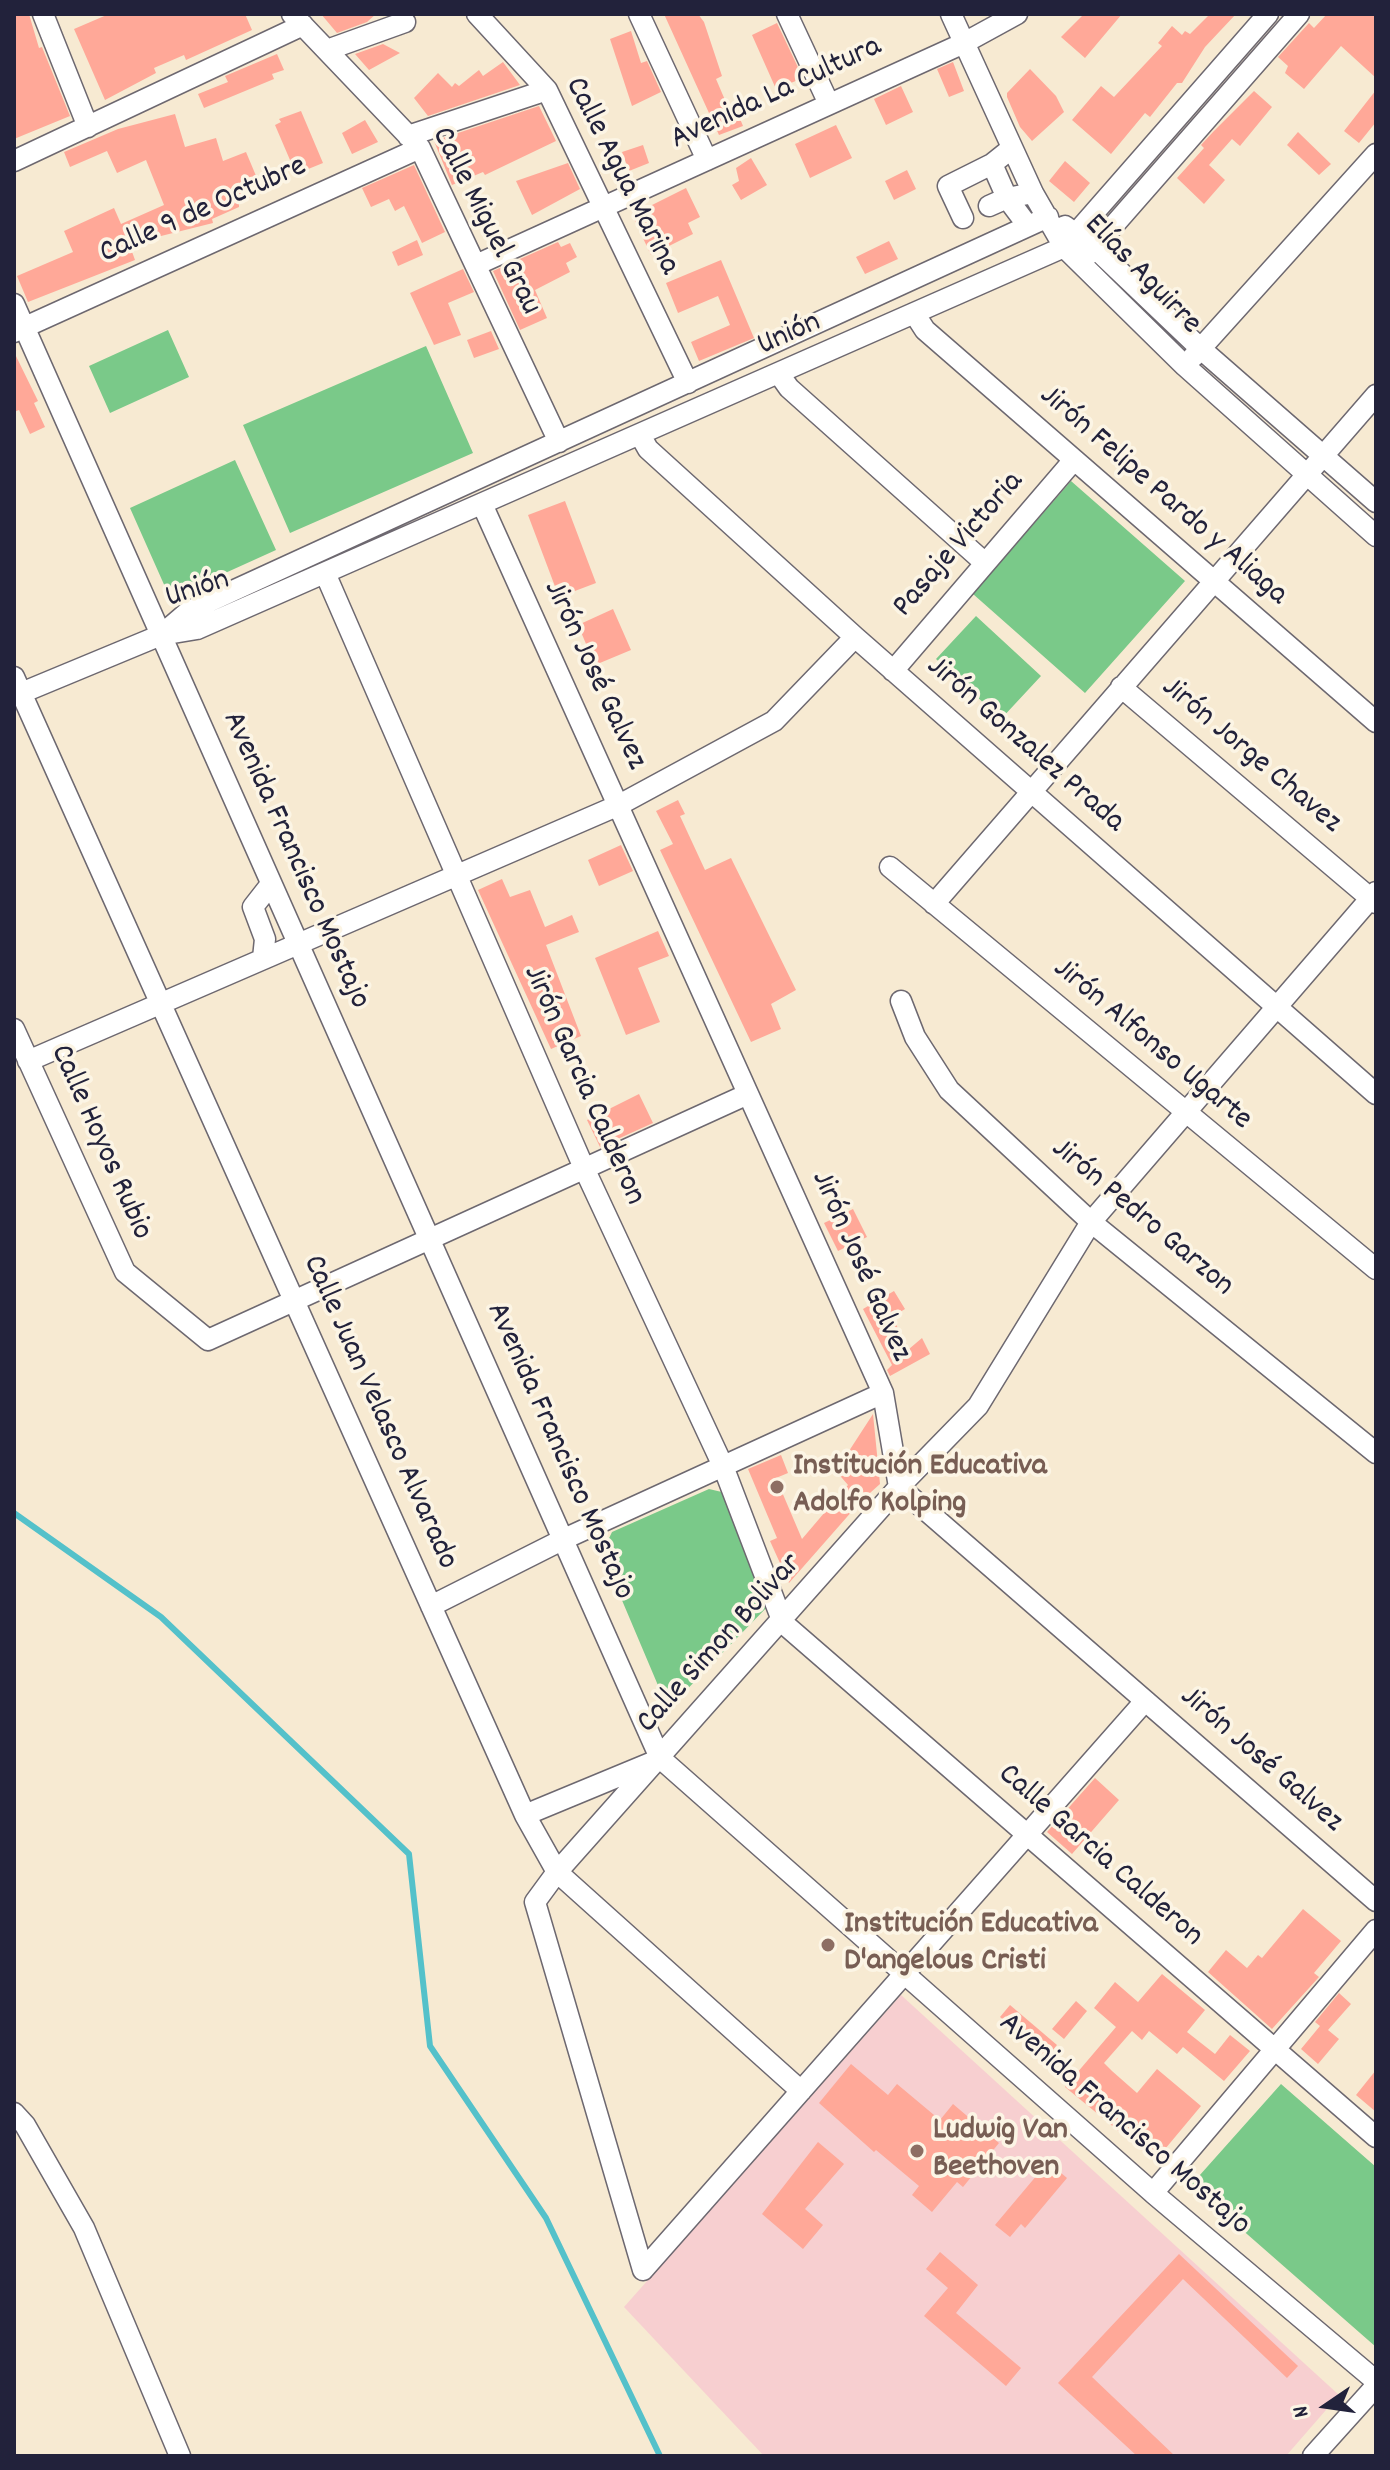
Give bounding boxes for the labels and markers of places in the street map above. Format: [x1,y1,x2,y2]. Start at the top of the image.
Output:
place label: Institución Educativa Adolfo Kolping [793,1450,1047,1525]
marker: Institución Educativa Adolfo Kolping [768,1478,786,1496]
place label: Institución Educativa D'angelous Cristi [844,1908,1098,1983]
marker: Institución Educativa D'angelous Cristi [819,1936,837,1954]
place label: Ludwig Van Beethoven [933,2114,1068,2189]
marker: Ludwig Van Beethoven [908,2142,926,2160]

